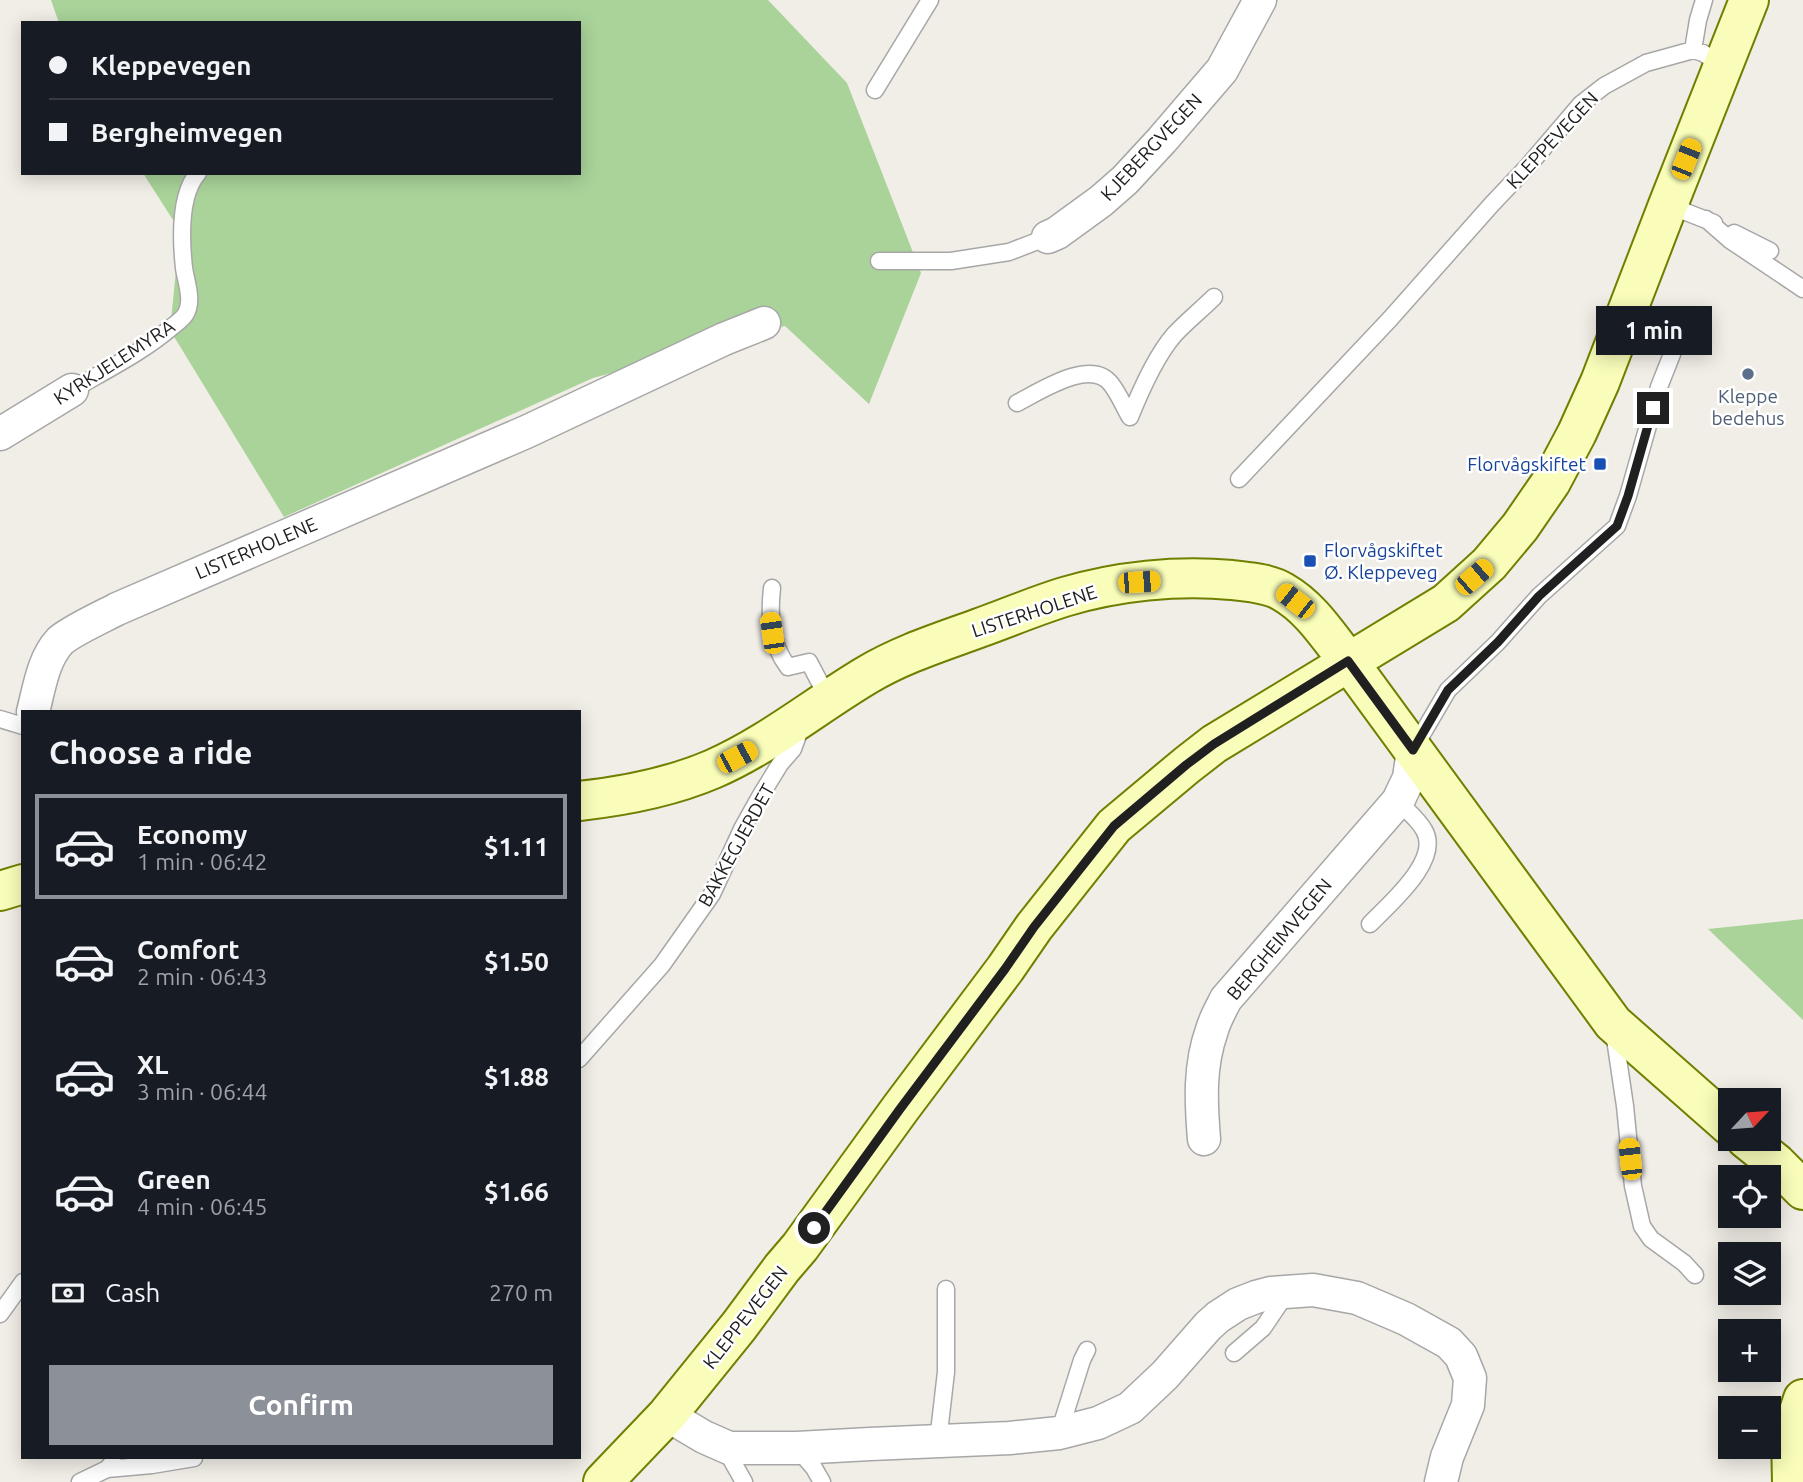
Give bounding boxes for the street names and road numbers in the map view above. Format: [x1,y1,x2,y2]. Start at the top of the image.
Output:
street label: KLEPPEVEGEN [1501,87,1603,193]
street label: KJEBERGVEGEN [1096,89,1206,205]
street label: KYRKJELEMYRA [50,314,179,409]
street label: LISTERHOLENE [192,512,320,584]
street label: LISTERHOLENE [969,580,1099,642]
street label: BAKKEGJERDET [693,779,779,910]
street label: BERGHEIMVEGEN [1222,874,1336,1004]
street label: KLEPPEVEGEN [698,1261,792,1373]

